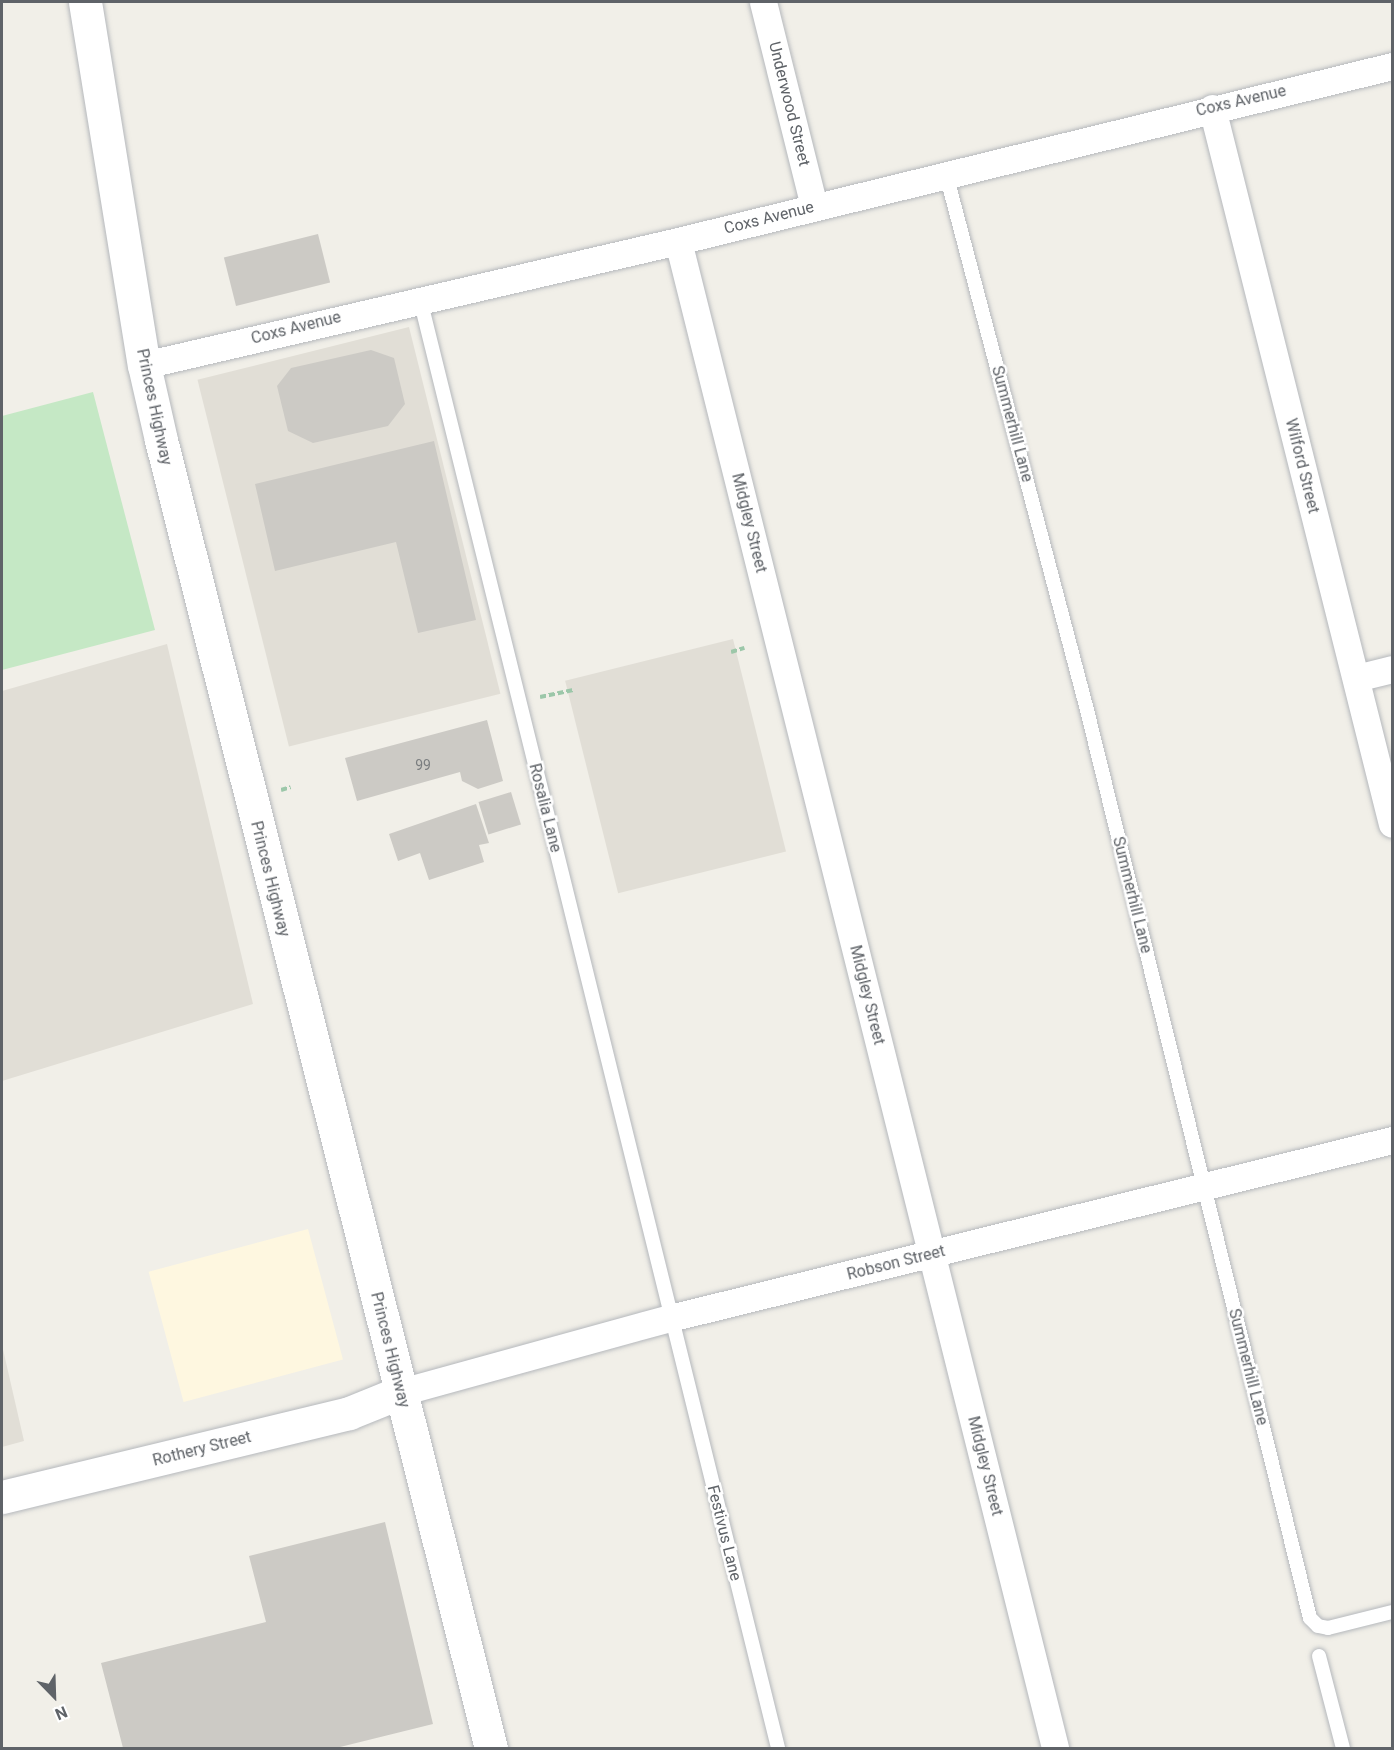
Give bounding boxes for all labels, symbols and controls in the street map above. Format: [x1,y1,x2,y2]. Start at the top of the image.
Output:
street label: Underwood Street [764,40,814,168]
street label: Coxs Avenue [1194,81,1288,121]
street label: Coxs Avenue [722,198,816,238]
street label: Coxs Avenue [249,308,343,348]
street label: Princes Highway [132,347,176,467]
street label: Summerhill Lane [987,364,1037,484]
street label: Wilford Street [1281,417,1323,515]
street label: Midgley Street [727,471,771,575]
house number: 99 [415,757,431,773]
street label: Rosalia Lane [525,762,565,854]
street label: Princes Highway [246,819,294,939]
street label: Summerhill Lane [1108,835,1156,955]
street label: Midgley Street [845,943,889,1047]
street label: Robson Street [845,1242,947,1284]
street label: Princes Highway [366,1290,414,1410]
street label: Summerhill Lane [1224,1307,1272,1427]
street label: Midgley Street [963,1414,1007,1518]
street label: Rothery Street [151,1427,253,1471]
street label: Festivus Lane [703,1483,745,1583]
north arrow [24,1666,84,1726]
text: N [52,1702,70,1724]

